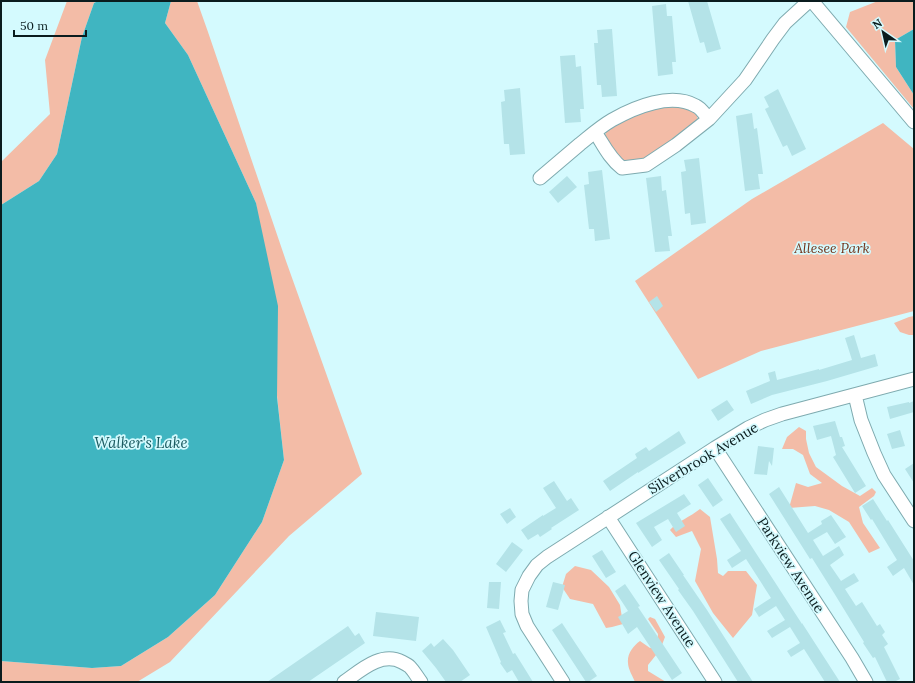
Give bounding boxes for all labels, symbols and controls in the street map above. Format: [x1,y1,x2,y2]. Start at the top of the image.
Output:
scale bar [14,12,86,38]
north arrow [863,12,903,52]
text: N [870,15,885,32]
text: 50 m [20,18,48,33]
park label: Allesee Park [793,239,870,257]
street label: Silverbrook Avenue [645,418,762,498]
water label: Walker's Lake [94,433,188,452]
street label: Parkview Avenue [753,514,829,616]
street label: Glenview Avenue [624,547,700,651]

